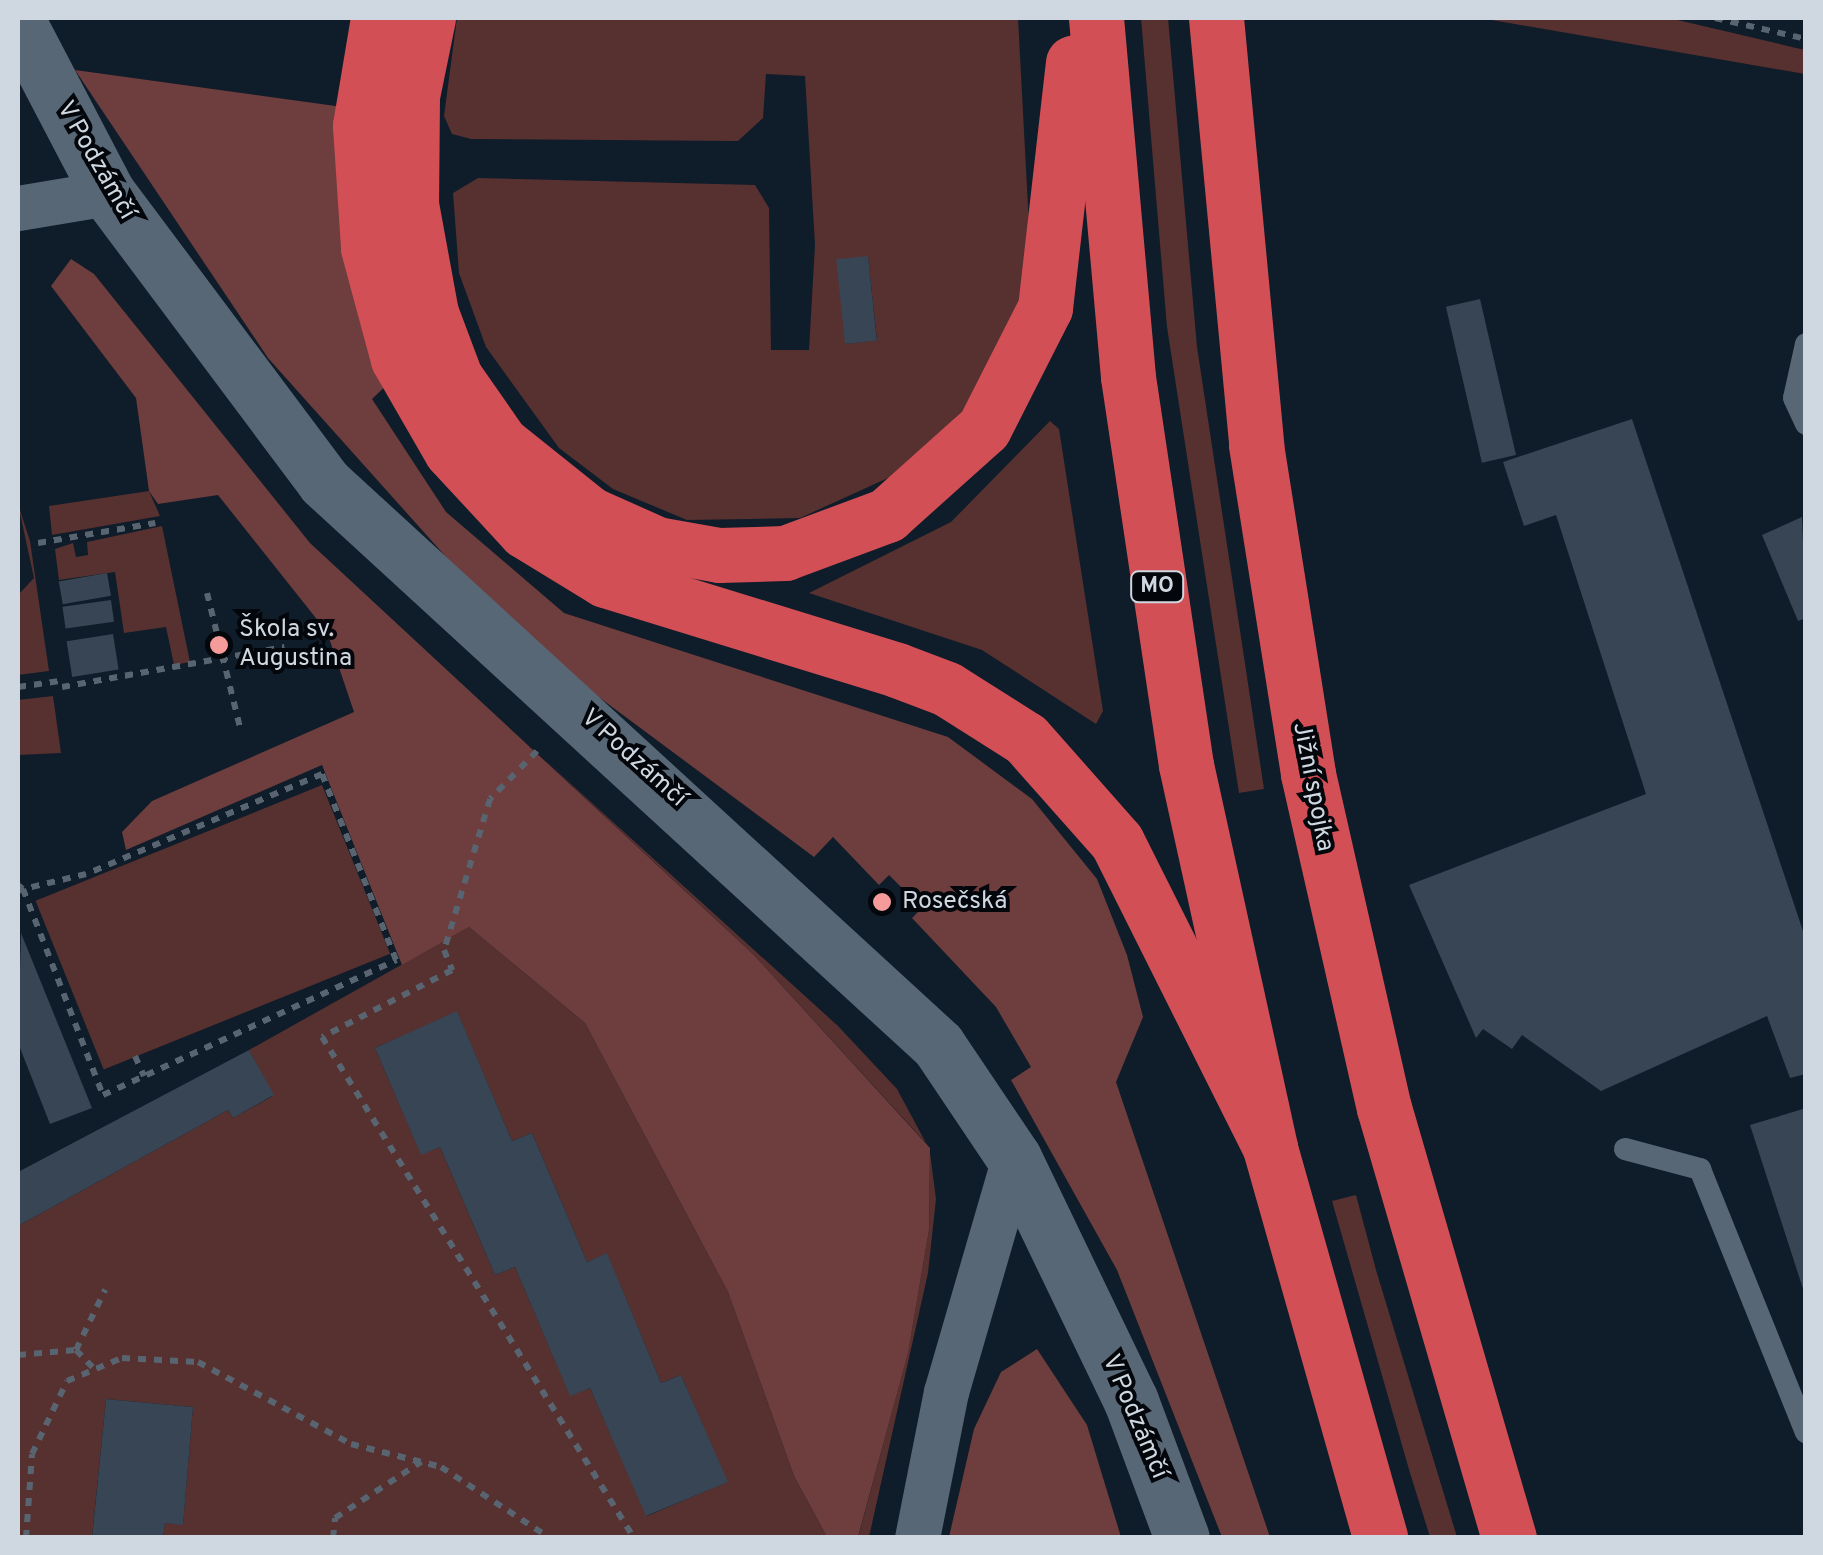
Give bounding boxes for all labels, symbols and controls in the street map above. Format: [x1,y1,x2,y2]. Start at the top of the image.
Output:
street label: V Podzámčí [49,96,141,226]
road number: MO [1130,570,1184,604]
place label: Škola sv. Augustina [239,616,352,675]
marker: Škola sv. Augustina [208,634,230,656]
street label: V Podzámčí [574,703,692,815]
street label: Jižní spojka [1285,720,1339,854]
place label: Rosečská [902,887,1007,917]
marker: Rosečská [871,891,893,913]
street label: V Podzámčí [1094,1350,1174,1484]

